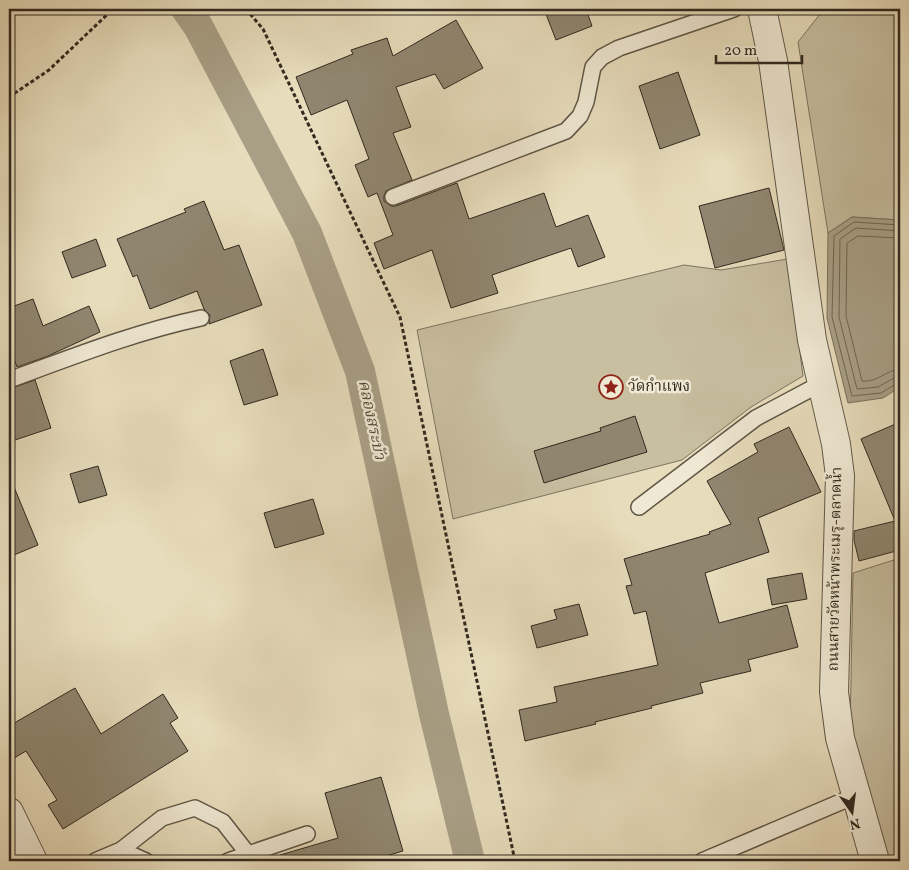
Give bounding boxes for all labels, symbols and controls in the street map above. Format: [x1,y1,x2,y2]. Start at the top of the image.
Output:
scale bar [716,32,803,64]
text: 20 m [724,41,757,62]
place icon: วัดกำแพง [598,374,624,400]
place label: วัดกำแพง [628,377,690,398]
water label: คลองสระบัว [352,378,390,462]
street label: ถนนสายวัดหน้าพระเมรุ-ตลาดน้ำ [822,467,848,671]
north arrow [826,788,876,838]
text: N [848,813,862,834]

